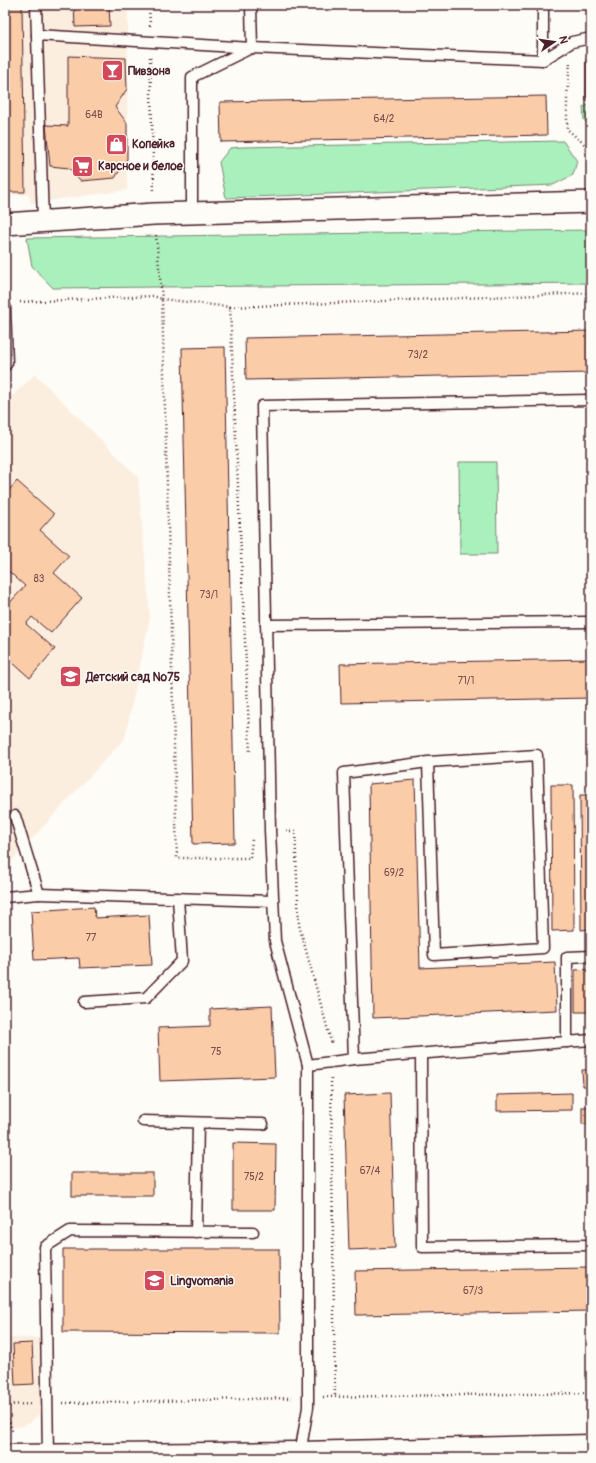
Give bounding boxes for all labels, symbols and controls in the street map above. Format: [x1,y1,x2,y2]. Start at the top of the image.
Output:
north arrow [534,22,574,62]
text: N [556,35,571,45]
bar icon: Пивзона [100,58,126,84]
place label: Пивзона [128,64,171,79]
house number: 64В [85,109,103,121]
house number: 64/2 [374,113,395,125]
shop icon: Копейка [103,131,129,157]
place label: Копейка [132,137,175,152]
supermarket icon: Карсное и белое [69,153,95,179]
place label: Карсное и белое [98,159,184,174]
house number: 73/2 [408,349,428,361]
house number: 83 [34,573,45,585]
house number: 73/1 [200,589,218,601]
school or university icon: Детский сад №75 [58,664,84,690]
place label: Детский сад №75 [85,670,181,685]
house number: 71/1 [458,675,474,687]
house number: 69/2 [384,867,404,879]
house number: 77 [86,932,97,944]
house number: 75 [211,1046,221,1058]
house number: 67/4 [360,1165,380,1177]
house number: 75/2 [244,1171,264,1183]
school or university icon: Lingvomania [141,1268,167,1294]
place label: Lingvomania [170,1274,234,1289]
house number: 67/3 [463,1285,484,1297]

